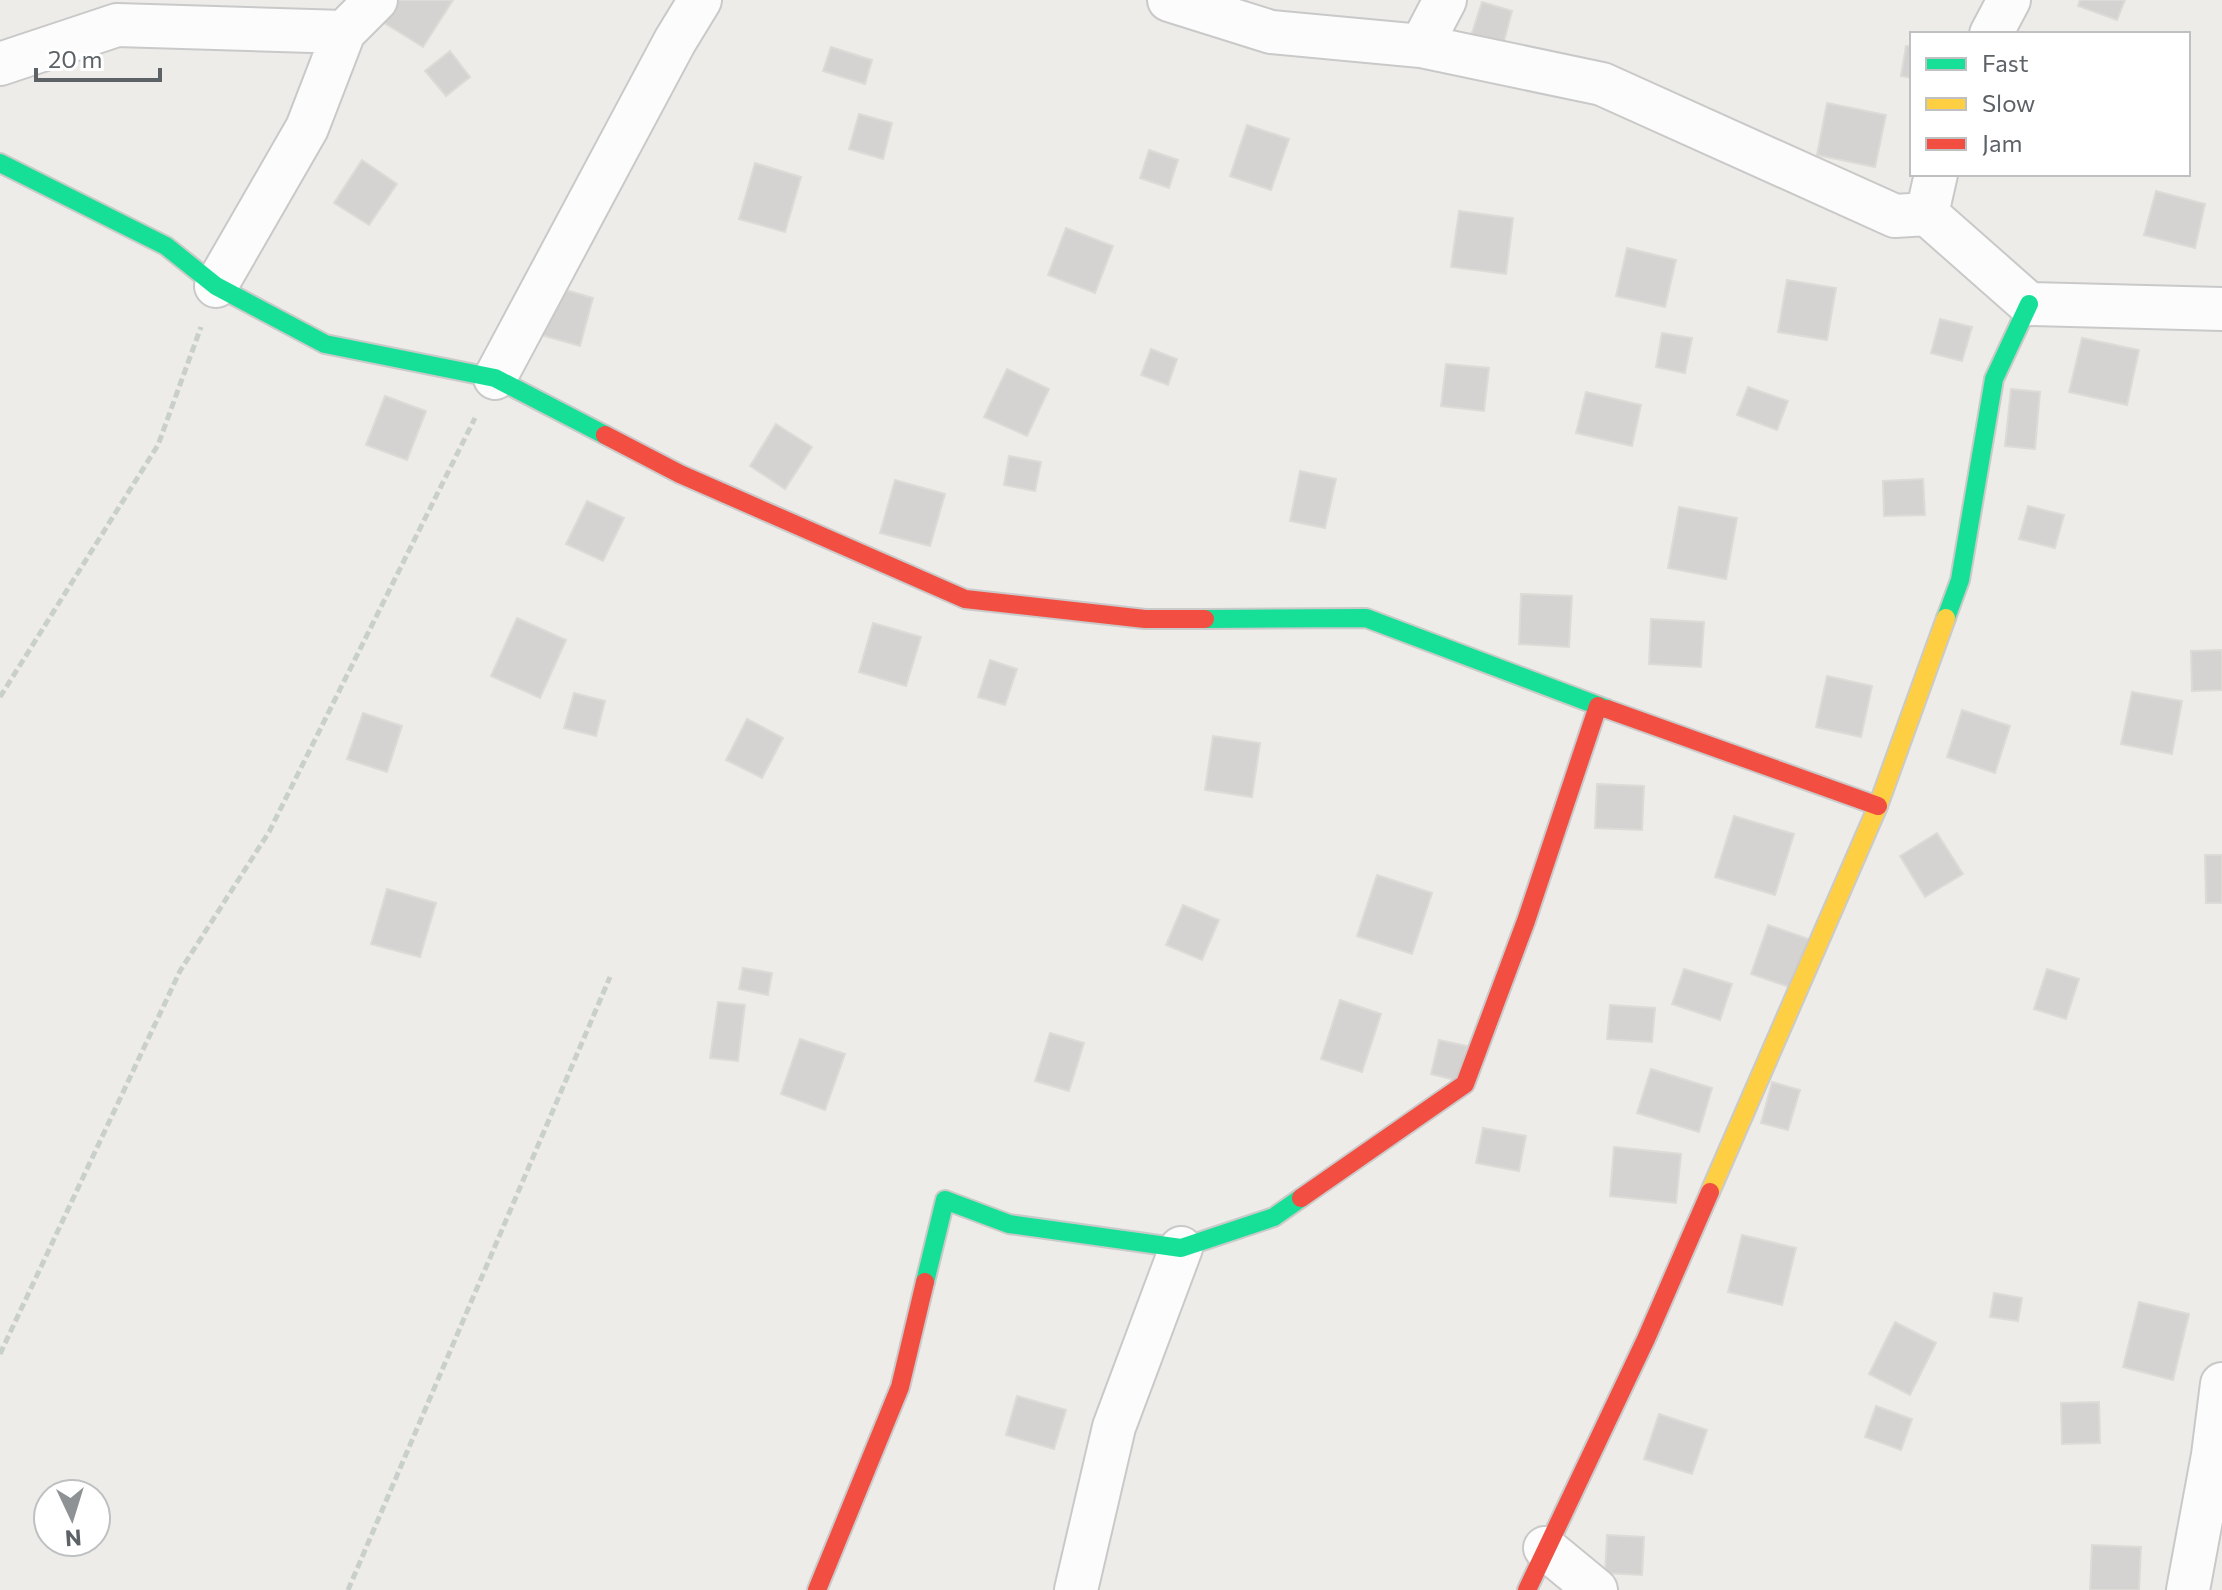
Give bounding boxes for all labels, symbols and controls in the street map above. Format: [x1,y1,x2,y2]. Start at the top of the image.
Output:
scale bar [36,32,160,82]
legend [1910,32,2190,176]
text: 20 m [48,44,102,73]
text: Fast [1982,48,2029,77]
text: Slow [1982,88,2035,117]
text: Jam [1982,128,2022,157]
north arrow [32,1478,112,1558]
text: N [64,1524,83,1552]

